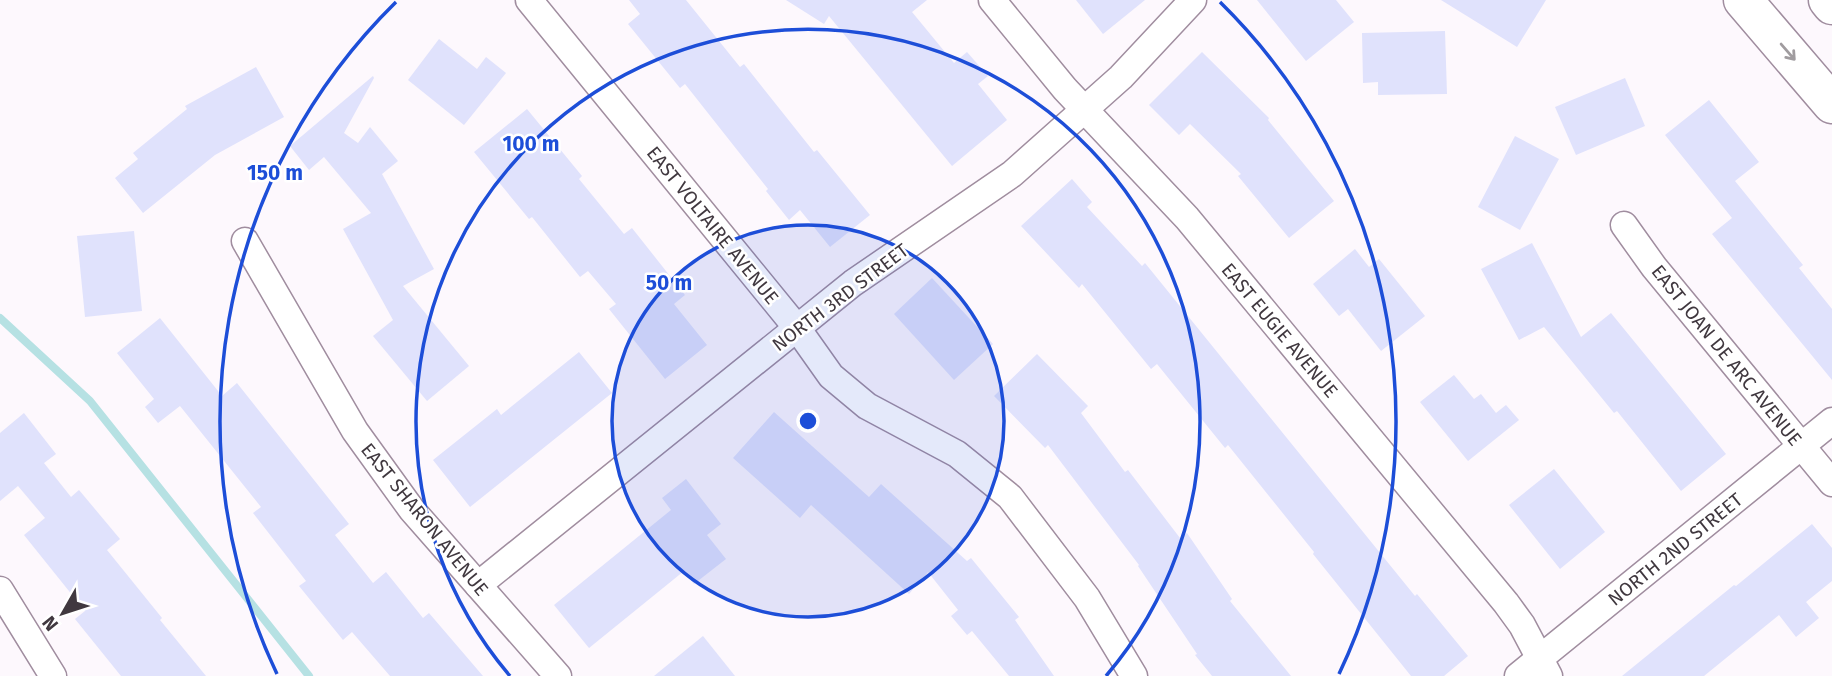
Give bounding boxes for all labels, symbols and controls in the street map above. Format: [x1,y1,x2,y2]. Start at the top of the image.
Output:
one-way arrow [1780,43,1796,61]
text: 100 m [502,131,560,157]
street label: EAST VOLTAIRE AVENUE [642,142,783,309]
text: 150 m [247,160,303,186]
street label: NORTH 3RD STREET [768,239,913,356]
street label: EAST EUGIE AVENUE [1217,258,1343,402]
street label: EAST JOAN DE ARC AVENUE [1647,260,1807,450]
text: 50 m [646,270,692,296]
centre of rings [796,409,820,433]
street label: EAST SHARON AVENUE [356,438,493,600]
street label: NORTH 2ND STREET [1604,488,1747,611]
north arrow [28,578,98,648]
text: N [37,611,63,636]

